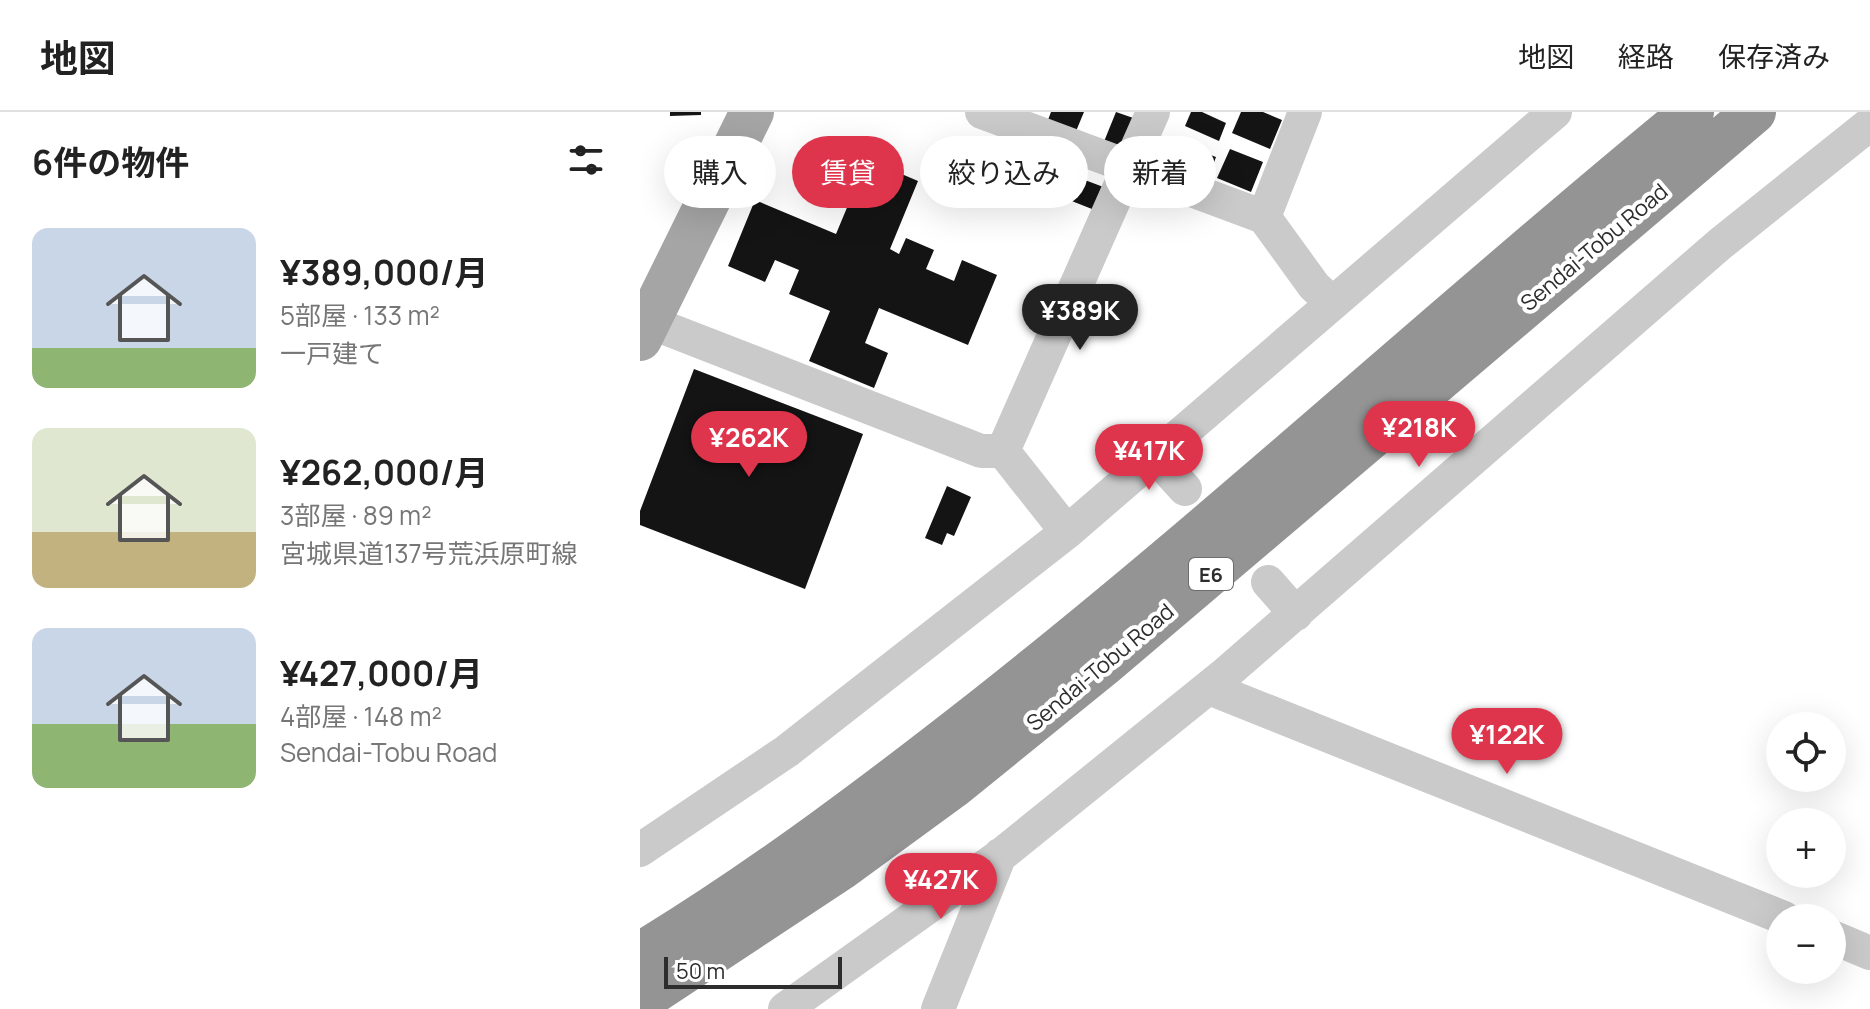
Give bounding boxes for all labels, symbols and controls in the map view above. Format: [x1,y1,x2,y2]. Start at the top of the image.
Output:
text: 地図 [40,31,116,83]
text: 地図 [1518,37,1574,75]
text: 経路 [1618,37,1674,75]
text: 保存済み [1718,37,1830,75]
chip: 購入 [664,136,776,208]
chip: 賃貸 [792,136,904,208]
chip: 絞り込み [920,136,1088,208]
chip: 新着 [1104,136,1216,208]
icon: filters [564,138,608,182]
text: 6件の物件 [32,139,189,185]
street label: Sendai-Tobu Road [1514,176,1674,318]
text: ¥389,000/月 [280,249,489,295]
icon: home [96,260,192,356]
pin: ¥389K [1024,284,1136,352]
text: ¥389K [1040,292,1120,328]
text: 5部屋 · 133 m² [280,297,440,333]
text: 一戸建て [280,335,384,371]
pin: ¥218K [1363,401,1475,469]
text: ¥218K [1381,409,1457,445]
pin: ¥262K [693,411,805,479]
text: ¥262K [709,419,789,455]
pin: ¥417K [1093,424,1205,492]
text: ¥417K [1113,432,1185,468]
text: ¥262,000/月 [280,449,489,495]
icon: home [96,460,192,556]
text: 3部屋 · 89 m² [280,497,432,533]
text: 宮城県道137号荒浜原町線 [280,535,578,571]
road number: E6 [1189,558,1233,590]
street label: Sendai-Tobu Road [1020,596,1180,738]
text: ¥427,000/月 [280,650,483,696]
icon: home [96,660,192,756]
text: 4部屋 · 148 m² [280,698,442,734]
pin: ¥122K [1451,708,1563,776]
map controls [1766,712,1846,984]
button: locate [1766,712,1846,792]
text: ¥122K [1469,716,1545,752]
text: Sendai-Tobu Road [280,734,497,770]
button: + [1766,808,1846,888]
pin: ¥427K [885,853,997,921]
text: ¥427K [903,861,979,897]
button: − [1766,904,1846,984]
scale bar [664,953,842,989]
text: 50 m [676,956,725,986]

